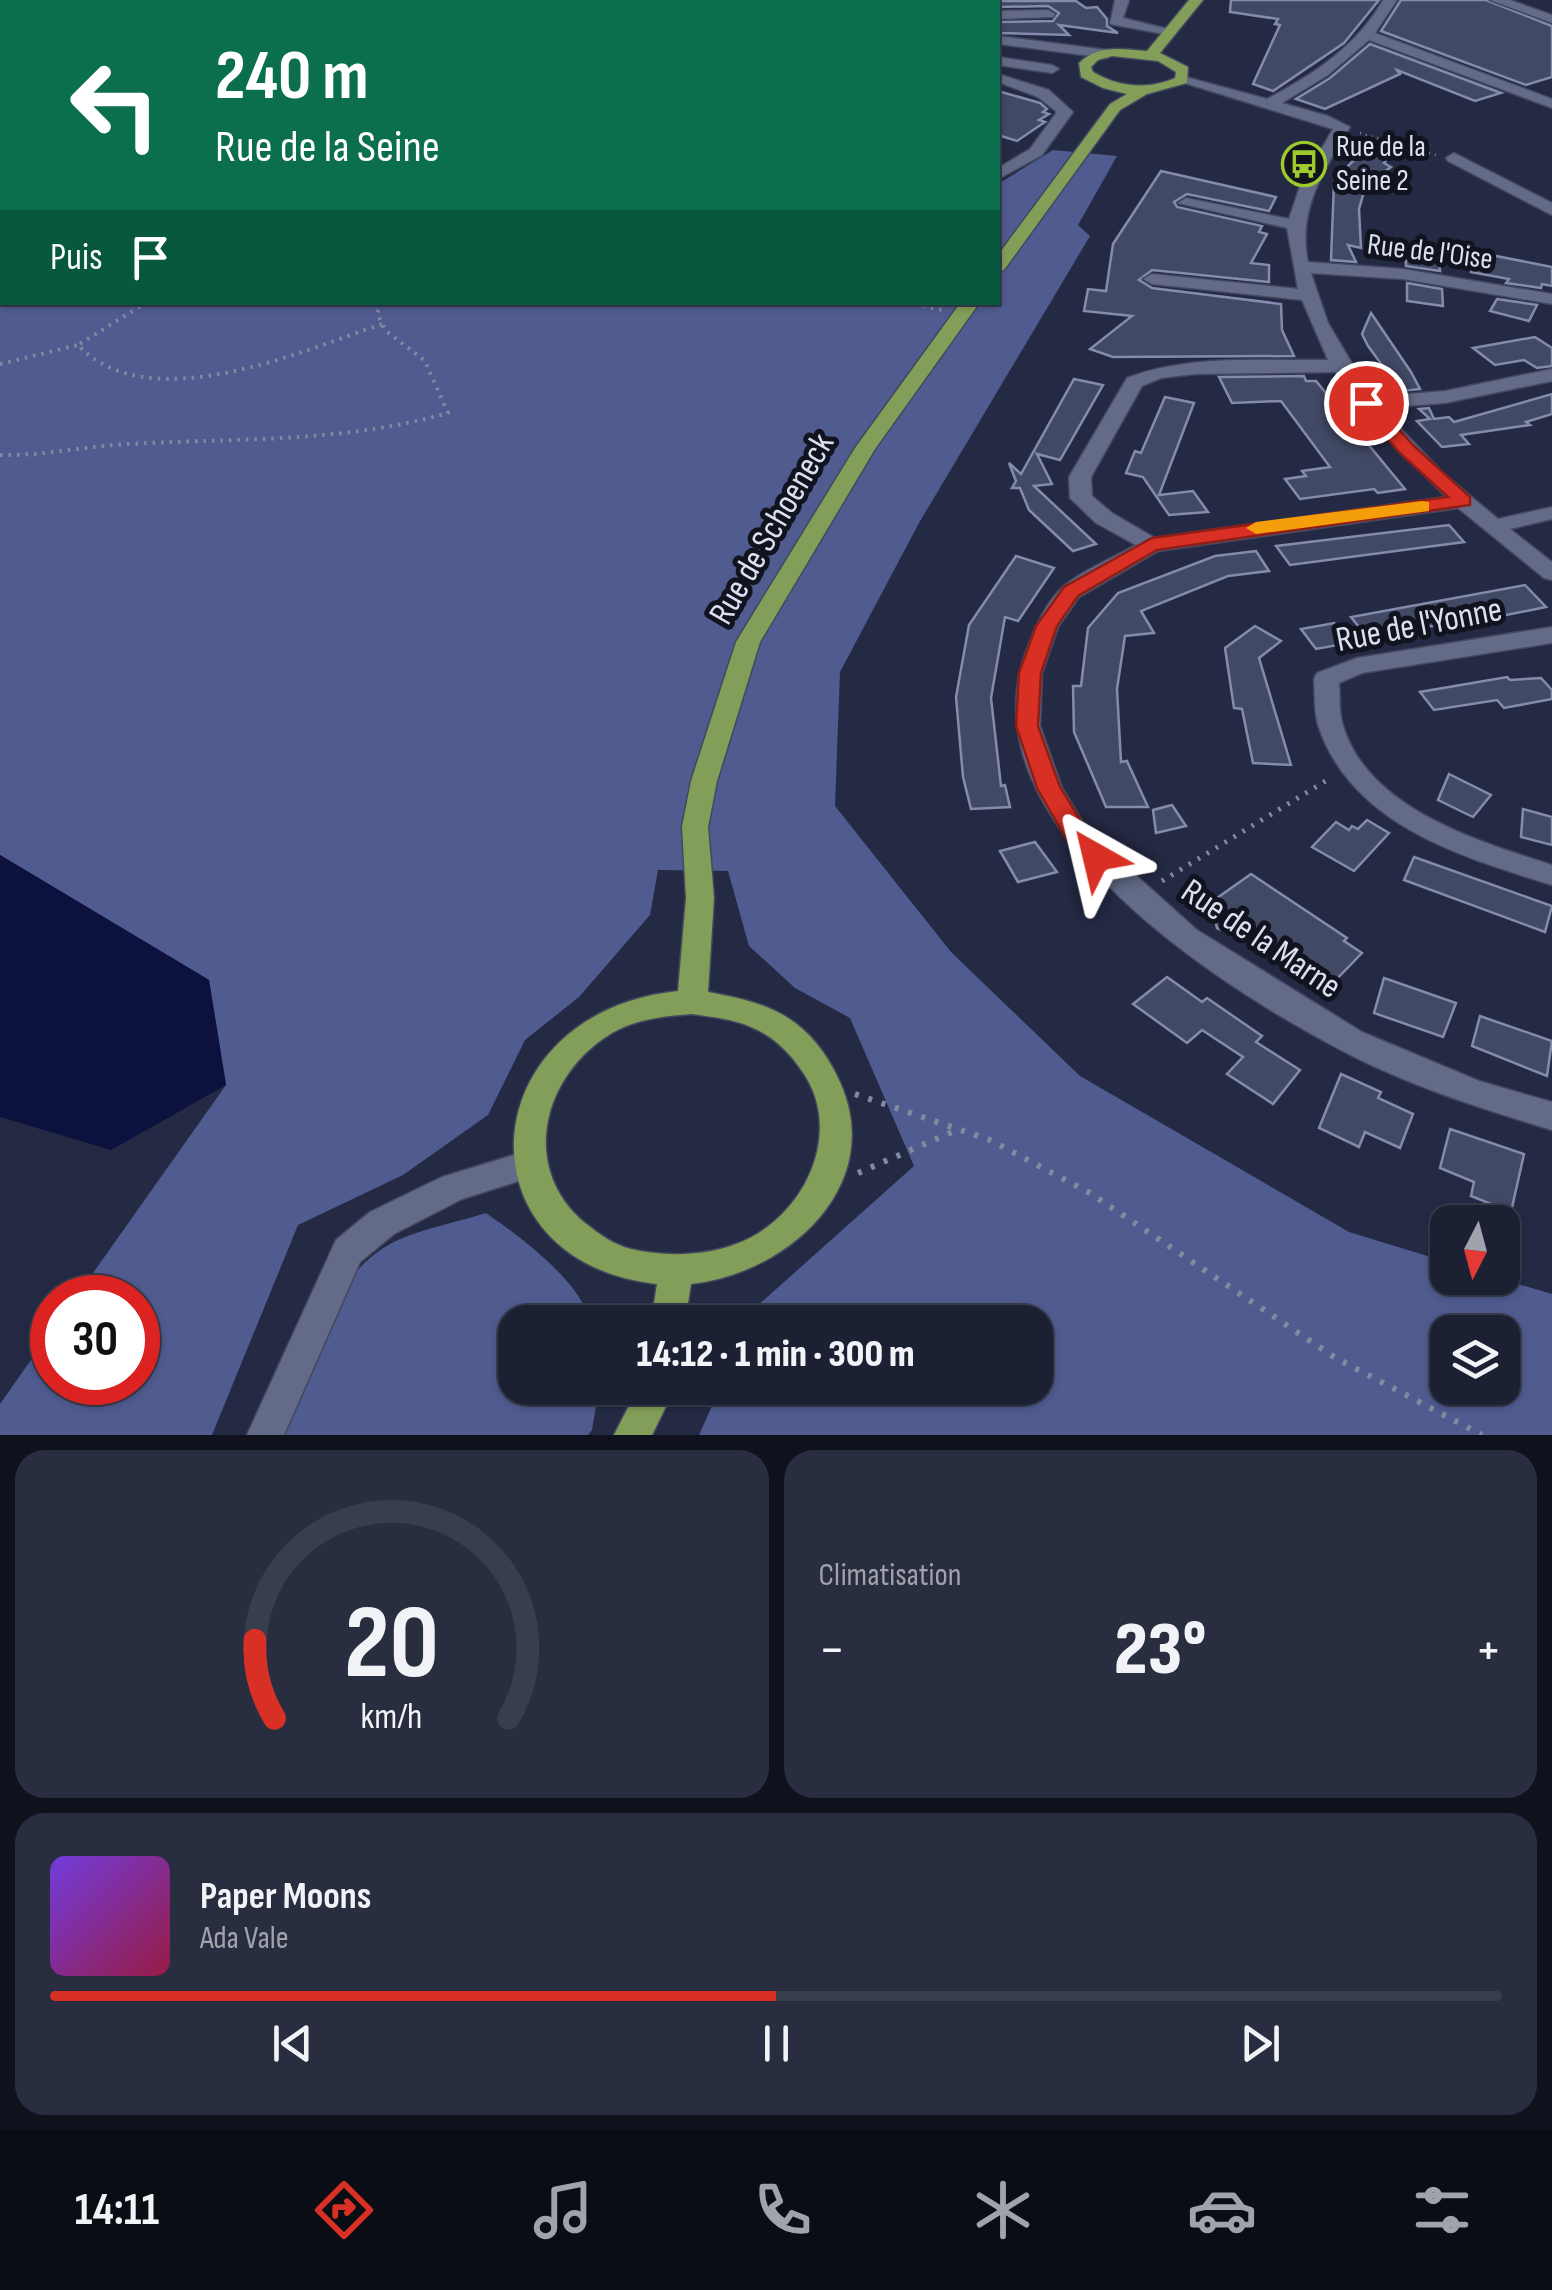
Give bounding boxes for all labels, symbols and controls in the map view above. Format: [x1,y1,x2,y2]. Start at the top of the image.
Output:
text: 240 m [215,35,369,119]
icon: left [50,40,180,170]
text: Rue de la Seine [215,120,440,175]
place label: Rue de la Seine 2 [1336,129,1426,199]
bus stop icon: Rue de la Seine 2 [1281,141,1327,187]
street label: Rue de l'Oise [1365,226,1495,278]
icon: arrive [123,230,178,285]
text: Puis [50,235,103,280]
pin [1324,361,1409,446]
icon: arrive [1339,376,1394,431]
street label: Rue de Schoeneck [700,425,844,632]
street label: Rue de l'Yonne [1332,588,1506,662]
position arrow [1044,805,1148,909]
street label: Rue de la Marne [1173,870,1349,1008]
north arrow [1430,1205,1520,1295]
map controls [1430,1205,1520,1405]
speed limit sign: 30 [30,1275,160,1405]
button: layers [1430,1315,1520,1405]
text: 14:12 · 1 min · 300 m [637,1332,915,1377]
text: Climatisation [819,1556,962,1595]
text: 20 [344,1582,439,1707]
text: 23° [1114,1605,1206,1696]
text: − [819,1617,845,1684]
text: + [1475,1617,1502,1684]
text: km/h [361,1696,423,1739]
text: Paper Moons [200,1874,371,1919]
text: Ada Vale [200,1919,289,1958]
icon: previous [265,2016,320,2071]
icon: pause [749,2016,804,2071]
icon: next [1233,2016,1288,2071]
icon: directions [309,2175,379,2245]
icon: music [528,2175,598,2245]
icon: phone [748,2175,818,2245]
icon: climate [968,2175,1038,2245]
icon: car [1187,2175,1257,2245]
icon: filters [1407,2175,1477,2245]
text: 14:11 [75,2183,159,2238]

